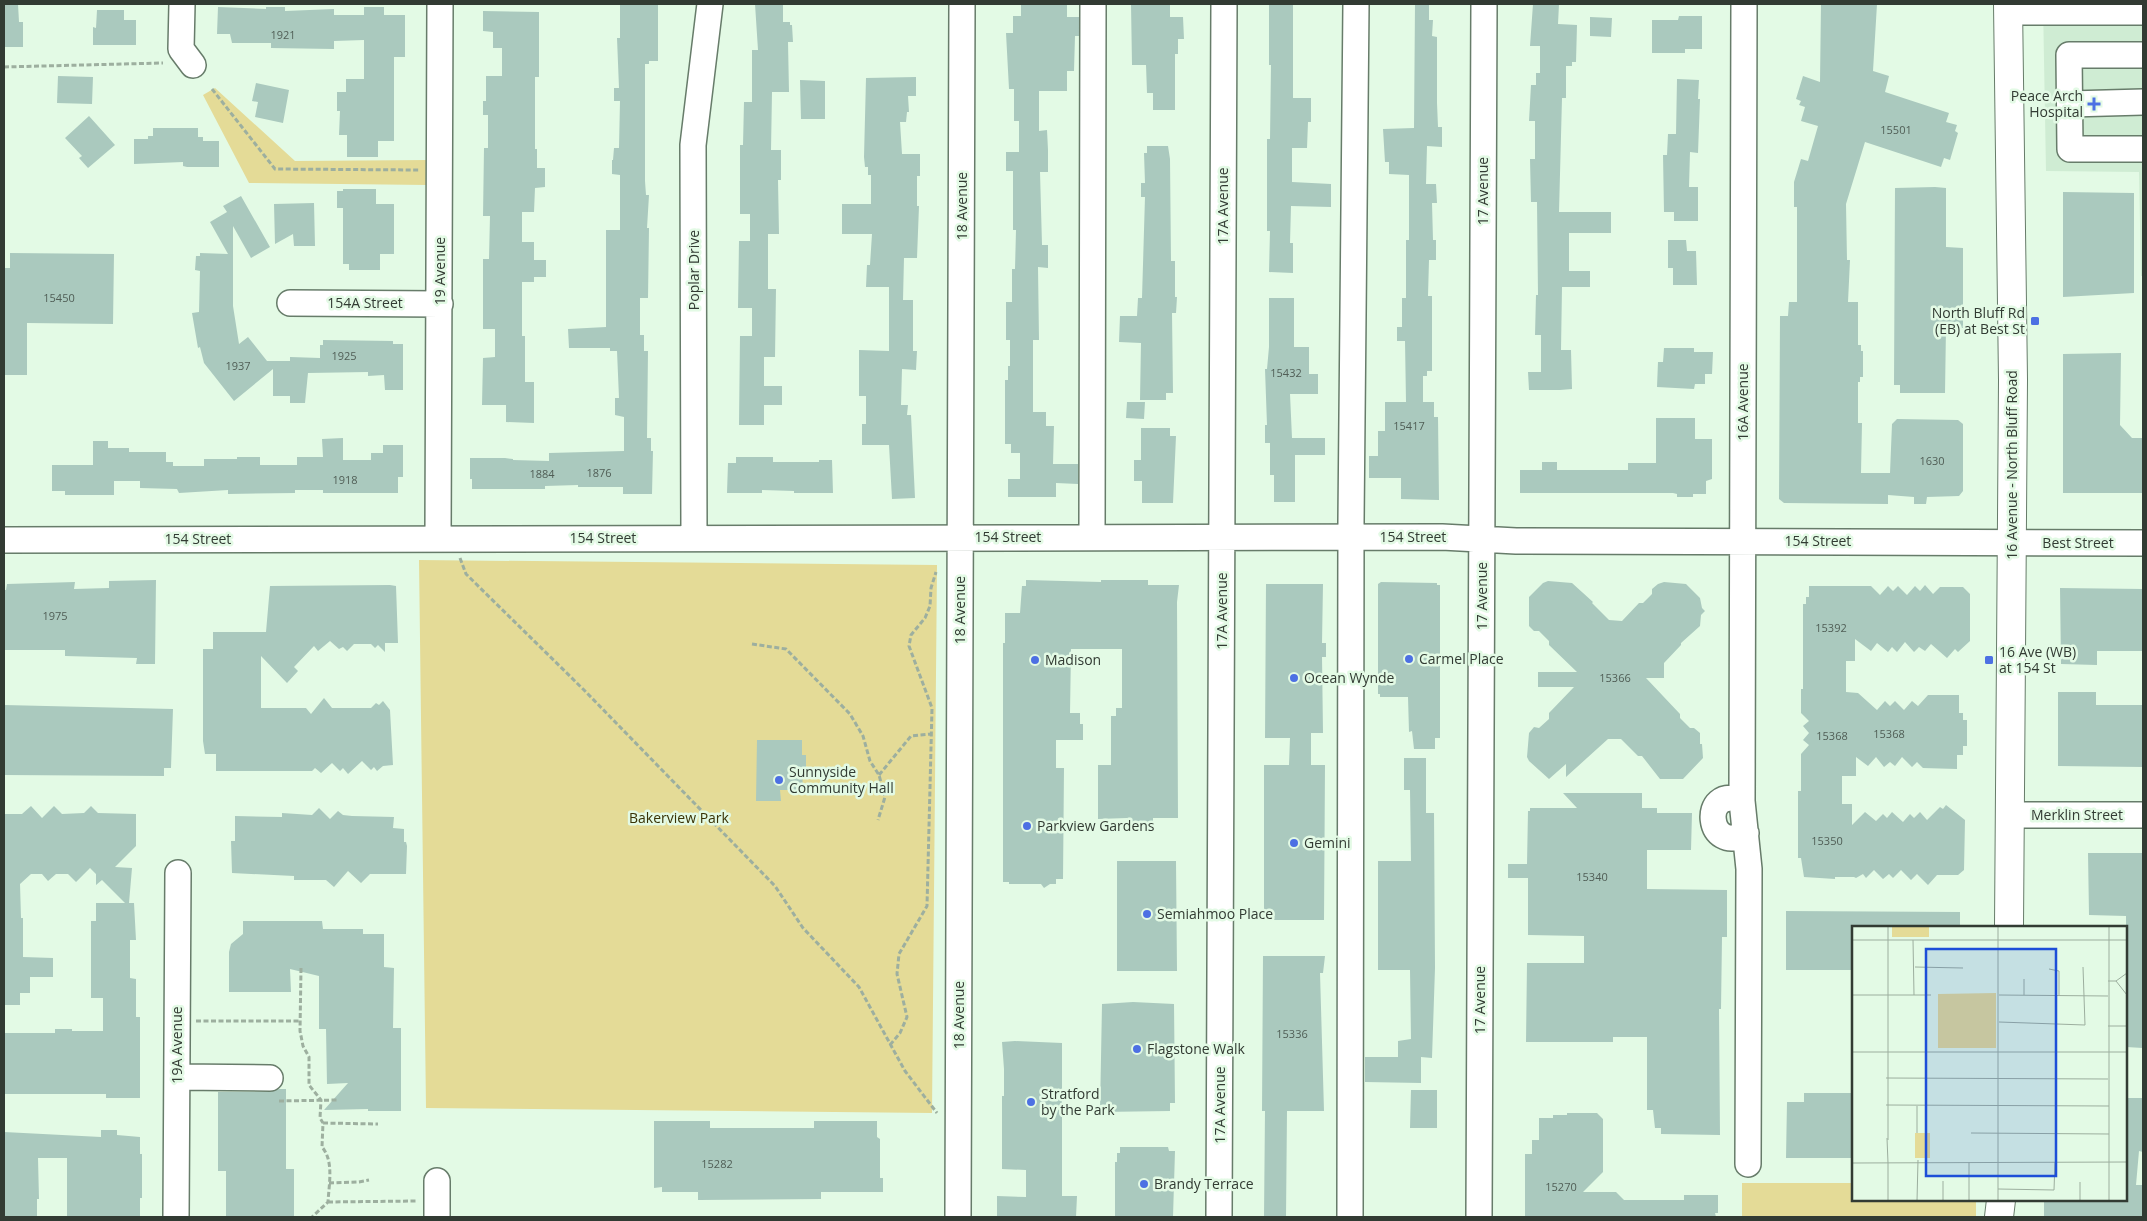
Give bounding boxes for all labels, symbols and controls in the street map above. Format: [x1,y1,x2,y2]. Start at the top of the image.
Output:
house number: 1921 [270,27,296,42]
place label: Peace Arch Hospital [2011,86,2083,121]
marker: Peace Arch Hospital [2087,97,2101,111]
house number: 15501 [1880,122,1912,137]
street label: 17 Avenue [1473,157,1492,225]
street label: 17A Avenue [1213,167,1232,245]
street label: 18 Avenue [952,172,971,240]
street label: Poplar Drive [684,230,703,310]
street label: 19 Avenue [430,237,449,305]
house number: 15450 [43,290,75,305]
street label: 154A Street [327,293,403,312]
place label: North Bluff Rd (EB) at Best St [1932,303,2025,338]
marker: North Bluff Rd (EB) at Best St [2029,315,2041,327]
house number: 1925 [331,348,357,363]
house number: 1937 [225,358,251,373]
street label: 16A Avenue [1733,363,1752,441]
house number: 15432 [1270,365,1302,380]
street label: 16 Avenue - North Bluff Road [2002,370,2021,560]
house number: 15417 [1393,418,1425,433]
house number: 1630 [1919,453,1945,468]
house number: 1876 [586,465,612,480]
house number: 1884 [529,466,555,481]
house number: 1918 [332,472,358,487]
street label: 154 Street [975,527,1041,546]
street label: 154 Street [1380,527,1446,546]
street label: 154 Street [570,528,636,547]
street label: 154 Street [165,529,231,548]
street label: 154 Street [1785,531,1851,550]
street label: Best Street [2042,533,2114,552]
street label: 17 Avenue [1472,562,1491,630]
street label: 17A Avenue [1212,572,1231,650]
street label: 18 Avenue [950,576,969,644]
house number: 1975 [42,608,68,623]
house number: 15392 [1815,620,1847,635]
place label: 16 Ave (WB) at 154 St [1999,642,2076,677]
place label: Carmel Place [1419,649,1504,668]
place label: Madison [1045,650,1101,669]
marker: Carmel Place [1403,653,1415,665]
marker: Madison [1029,654,1041,666]
marker: 16 Ave (WB) at 154 St [1983,654,1995,666]
place label: Ocean Wynde [1304,668,1395,687]
house number: 15366 [1599,670,1631,685]
marker: Ocean Wynde [1288,672,1300,684]
house number: 15368 [1873,726,1905,741]
house number: 15368 [1816,728,1848,743]
place label: Sunnyside Community Hall [789,762,894,797]
marker: Sunnyside Community Hall [773,774,785,786]
street label: Merklin Street [2031,805,2123,824]
park label: Bakerview Park [629,808,730,827]
place label: Parkview Gardens [1037,816,1155,835]
marker: Parkview Gardens [1021,820,1033,832]
place label: Gemini [1304,833,1351,852]
house number: 15350 [1811,833,1843,848]
marker: Gemini [1288,837,1300,849]
house number: 15340 [1576,869,1608,884]
place label: Semiahmoo Place [1157,904,1273,923]
marker: Semiahmoo Place [1141,908,1153,920]
inset map [1852,926,2127,1201]
street label: 17 Avenue [1470,966,1489,1034]
street label: 18 Avenue [949,981,968,1049]
street label: 19A Avenue [167,1006,186,1084]
house number: 15336 [1276,1026,1308,1041]
place label: Flagstone Walk [1147,1039,1246,1058]
marker: Flagstone Walk [1131,1043,1143,1055]
street label: 17A Avenue [1210,1066,1229,1144]
place label: Stratford by the Park [1041,1084,1115,1119]
marker: Stratford by the Park [1025,1096,1037,1108]
house number: 15282 [701,1156,733,1171]
place label: Brandy Terrace [1154,1174,1254,1193]
marker: Brandy Terrace [1138,1178,1150,1190]
house number: 15270 [1545,1179,1577,1194]

